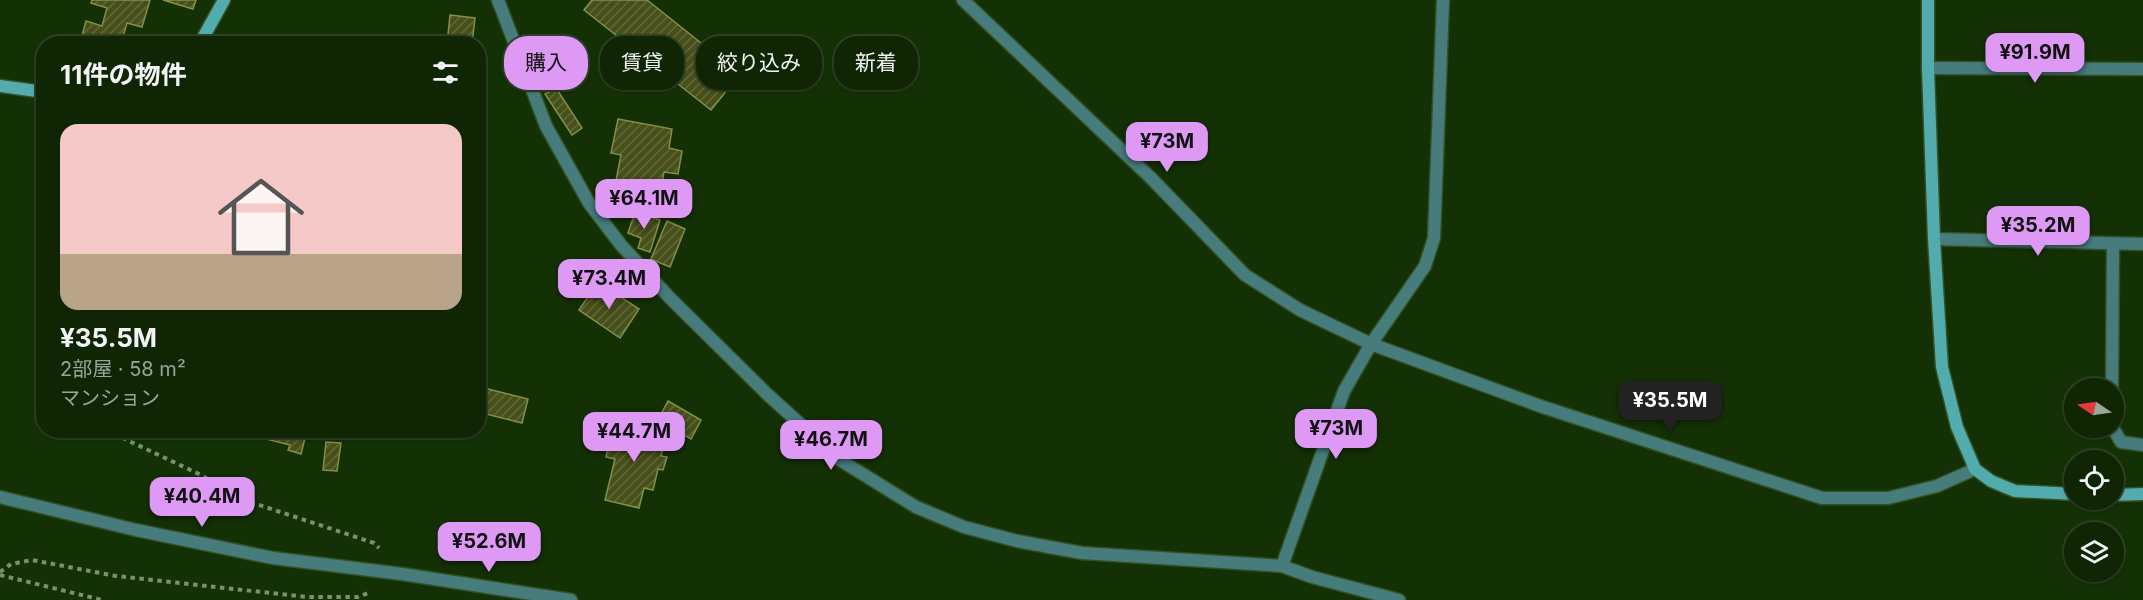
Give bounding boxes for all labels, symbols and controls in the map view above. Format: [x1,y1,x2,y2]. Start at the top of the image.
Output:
pin: ¥91.9M [1986,33,2084,84]
chip: 購入 [504,36,588,90]
chip: 賃貸 [600,36,684,90]
chip: 絞り込み [696,36,822,90]
chip: 新着 [834,36,918,90]
text: ¥91.9M [1999,40,2071,64]
icon: filters [429,56,462,89]
text: 11件の物件 [60,59,186,90]
pin: ¥73M [1131,122,1203,173]
text: ¥73M [1140,129,1194,153]
icon: home [207,163,315,271]
pin: ¥64.1M [595,179,693,230]
text: ¥64.1M [609,186,679,210]
pin: ¥35.2M [1989,206,2087,257]
text: ¥35.2M [2001,213,2075,237]
pin: ¥73.4M [560,259,658,310]
text: ¥73.4M [572,266,646,290]
text: ¥35.5M [60,322,157,353]
text: 2部屋 · 58 m² [60,357,186,381]
north arrow [2064,378,2124,438]
map controls [2064,378,2124,582]
pin: ¥35.5M [1621,381,1719,432]
text: マンション [60,386,160,410]
text: ¥35.5M [1633,388,1707,412]
pin: ¥73M [1300,409,1372,460]
pin: ¥44.7M [585,412,683,463]
text: ¥73M [1309,416,1363,440]
text: ¥44.7M [597,419,671,443]
pin: ¥46.7M [782,420,880,471]
text: ¥46.7M [794,427,868,451]
button: locate [2064,450,2124,510]
pin: ¥40.4M [153,477,251,528]
text: ¥40.4M [164,484,240,508]
pin: ¥52.6M [440,522,538,573]
button: layers [2064,522,2124,582]
text: ¥52.6M [452,529,526,553]

